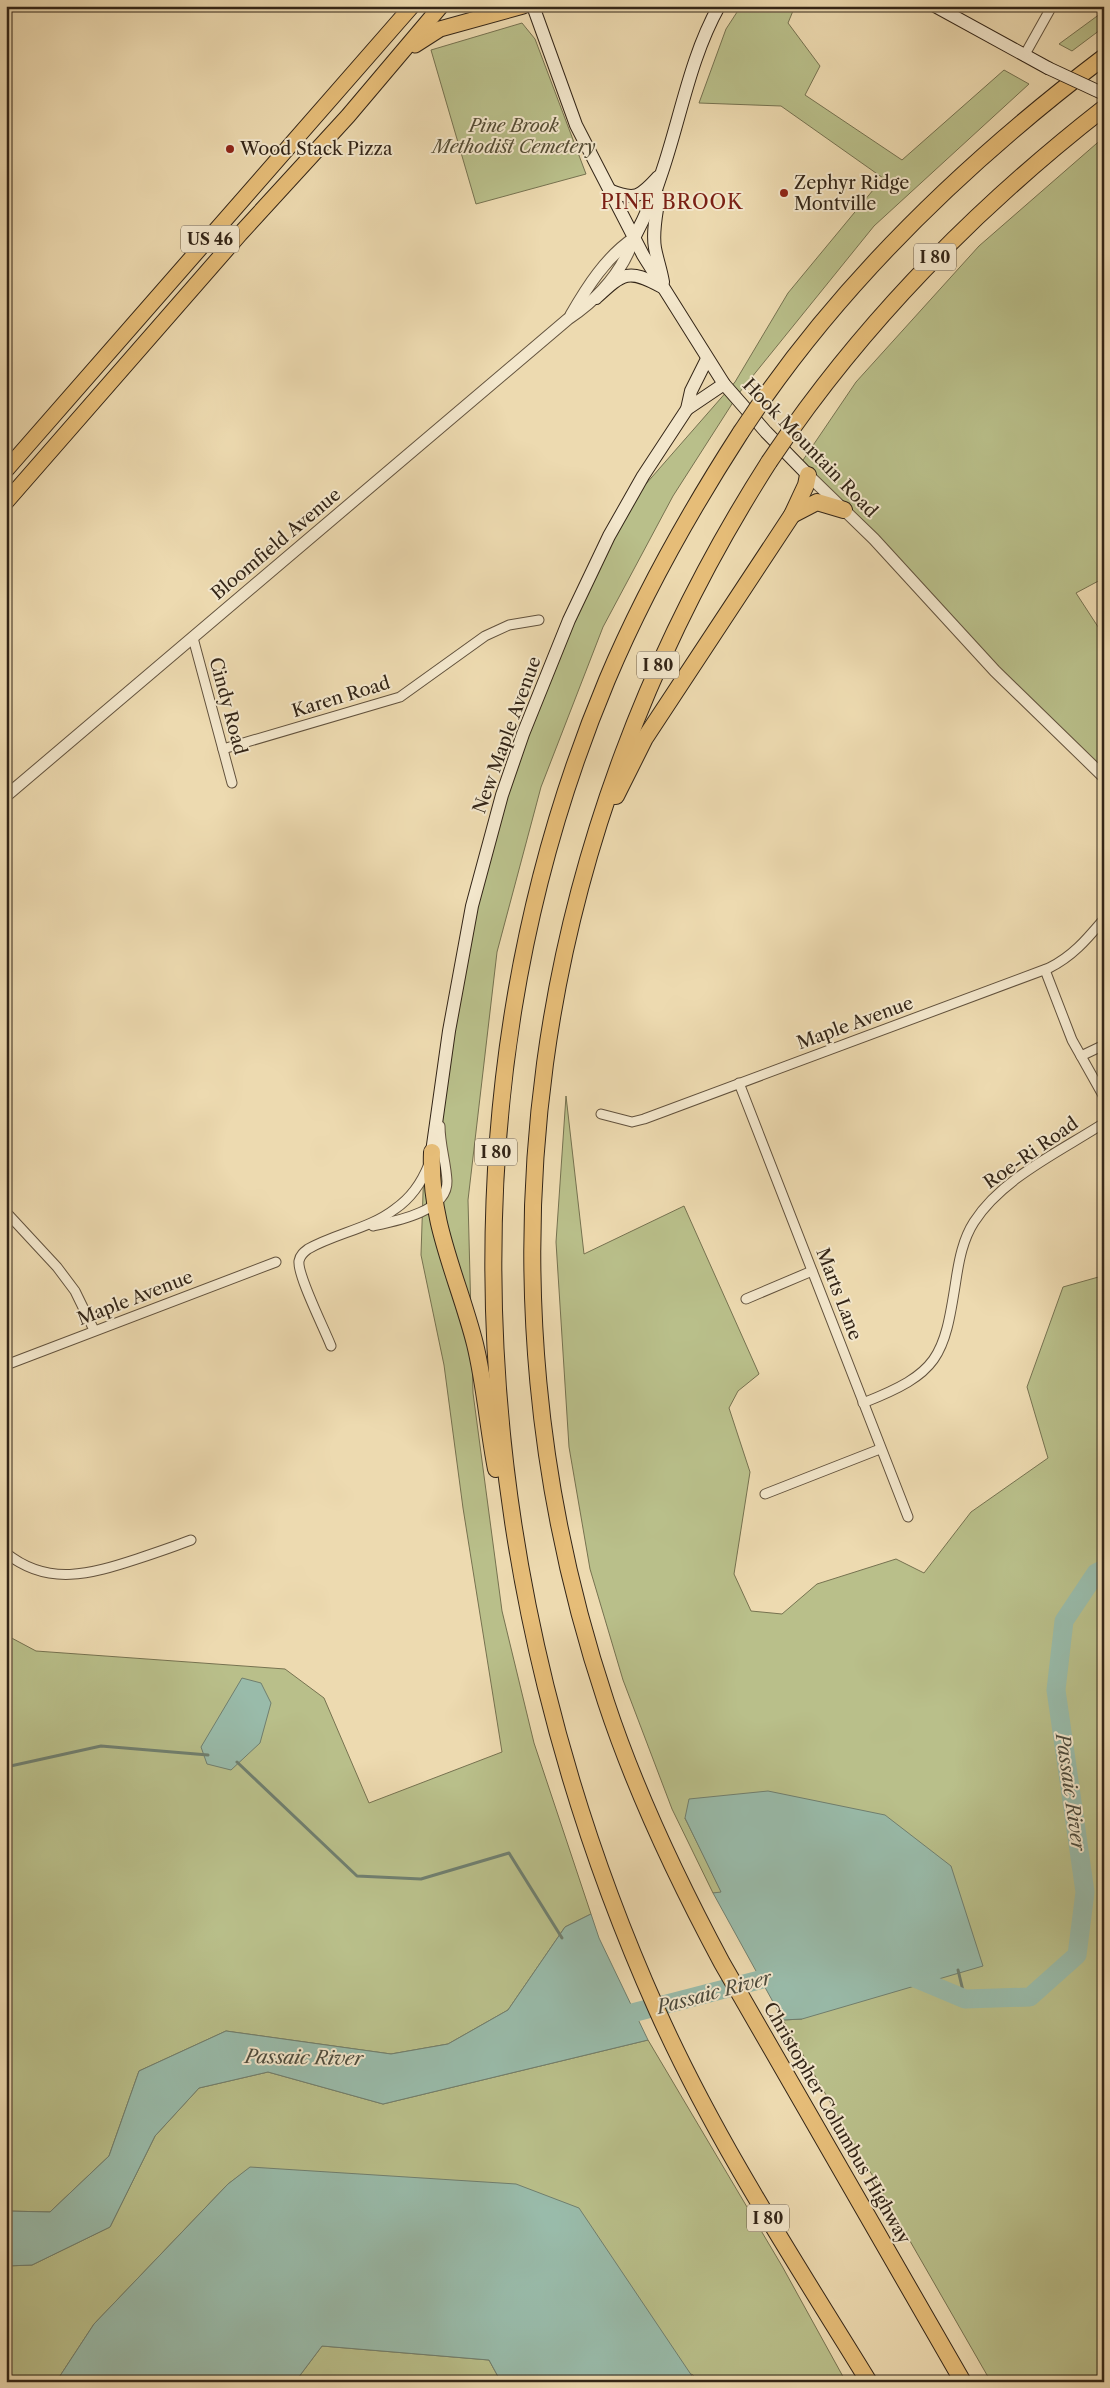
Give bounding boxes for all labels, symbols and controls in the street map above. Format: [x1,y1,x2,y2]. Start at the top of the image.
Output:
park label: Pine Brook Methodist Cemetery [430,115,596,158]
place label: Wood Stack Pizza [239,138,393,160]
marker: Wood Stack Pizza [224,143,236,155]
place label: Zephyr Ridge Montville [794,172,909,215]
marker: Zephyr Ridge Montville [778,187,790,199]
district label: PINE BROOK [600,190,744,214]
road number: US 46 [181,225,239,252]
road number: I 80 [914,243,956,270]
street label: Hook Mountain Road [738,374,882,522]
street label: Bloomfield Avenue [207,483,345,605]
road number: I 80 [637,652,679,678]
street label: New Maple Avenue [468,654,546,816]
street label: Cindy Road [204,655,252,757]
street label: Karen Road [289,672,393,722]
street label: Maple Avenue [794,992,916,1054]
street label: Roe-Ri Road [980,1112,1082,1194]
road number: I 80 [475,1138,517,1166]
street label: Marts Lane [811,1245,867,1343]
street label: Maple Avenue [74,1266,196,1330]
water label: Passaic River [1051,1730,1090,1853]
water label: Passaic River [652,1966,775,2019]
street label: Christopher Columbus Highway [759,1998,916,2248]
water label: Passaic River [243,2045,364,2070]
road number: I 80 [747,2204,789,2232]

